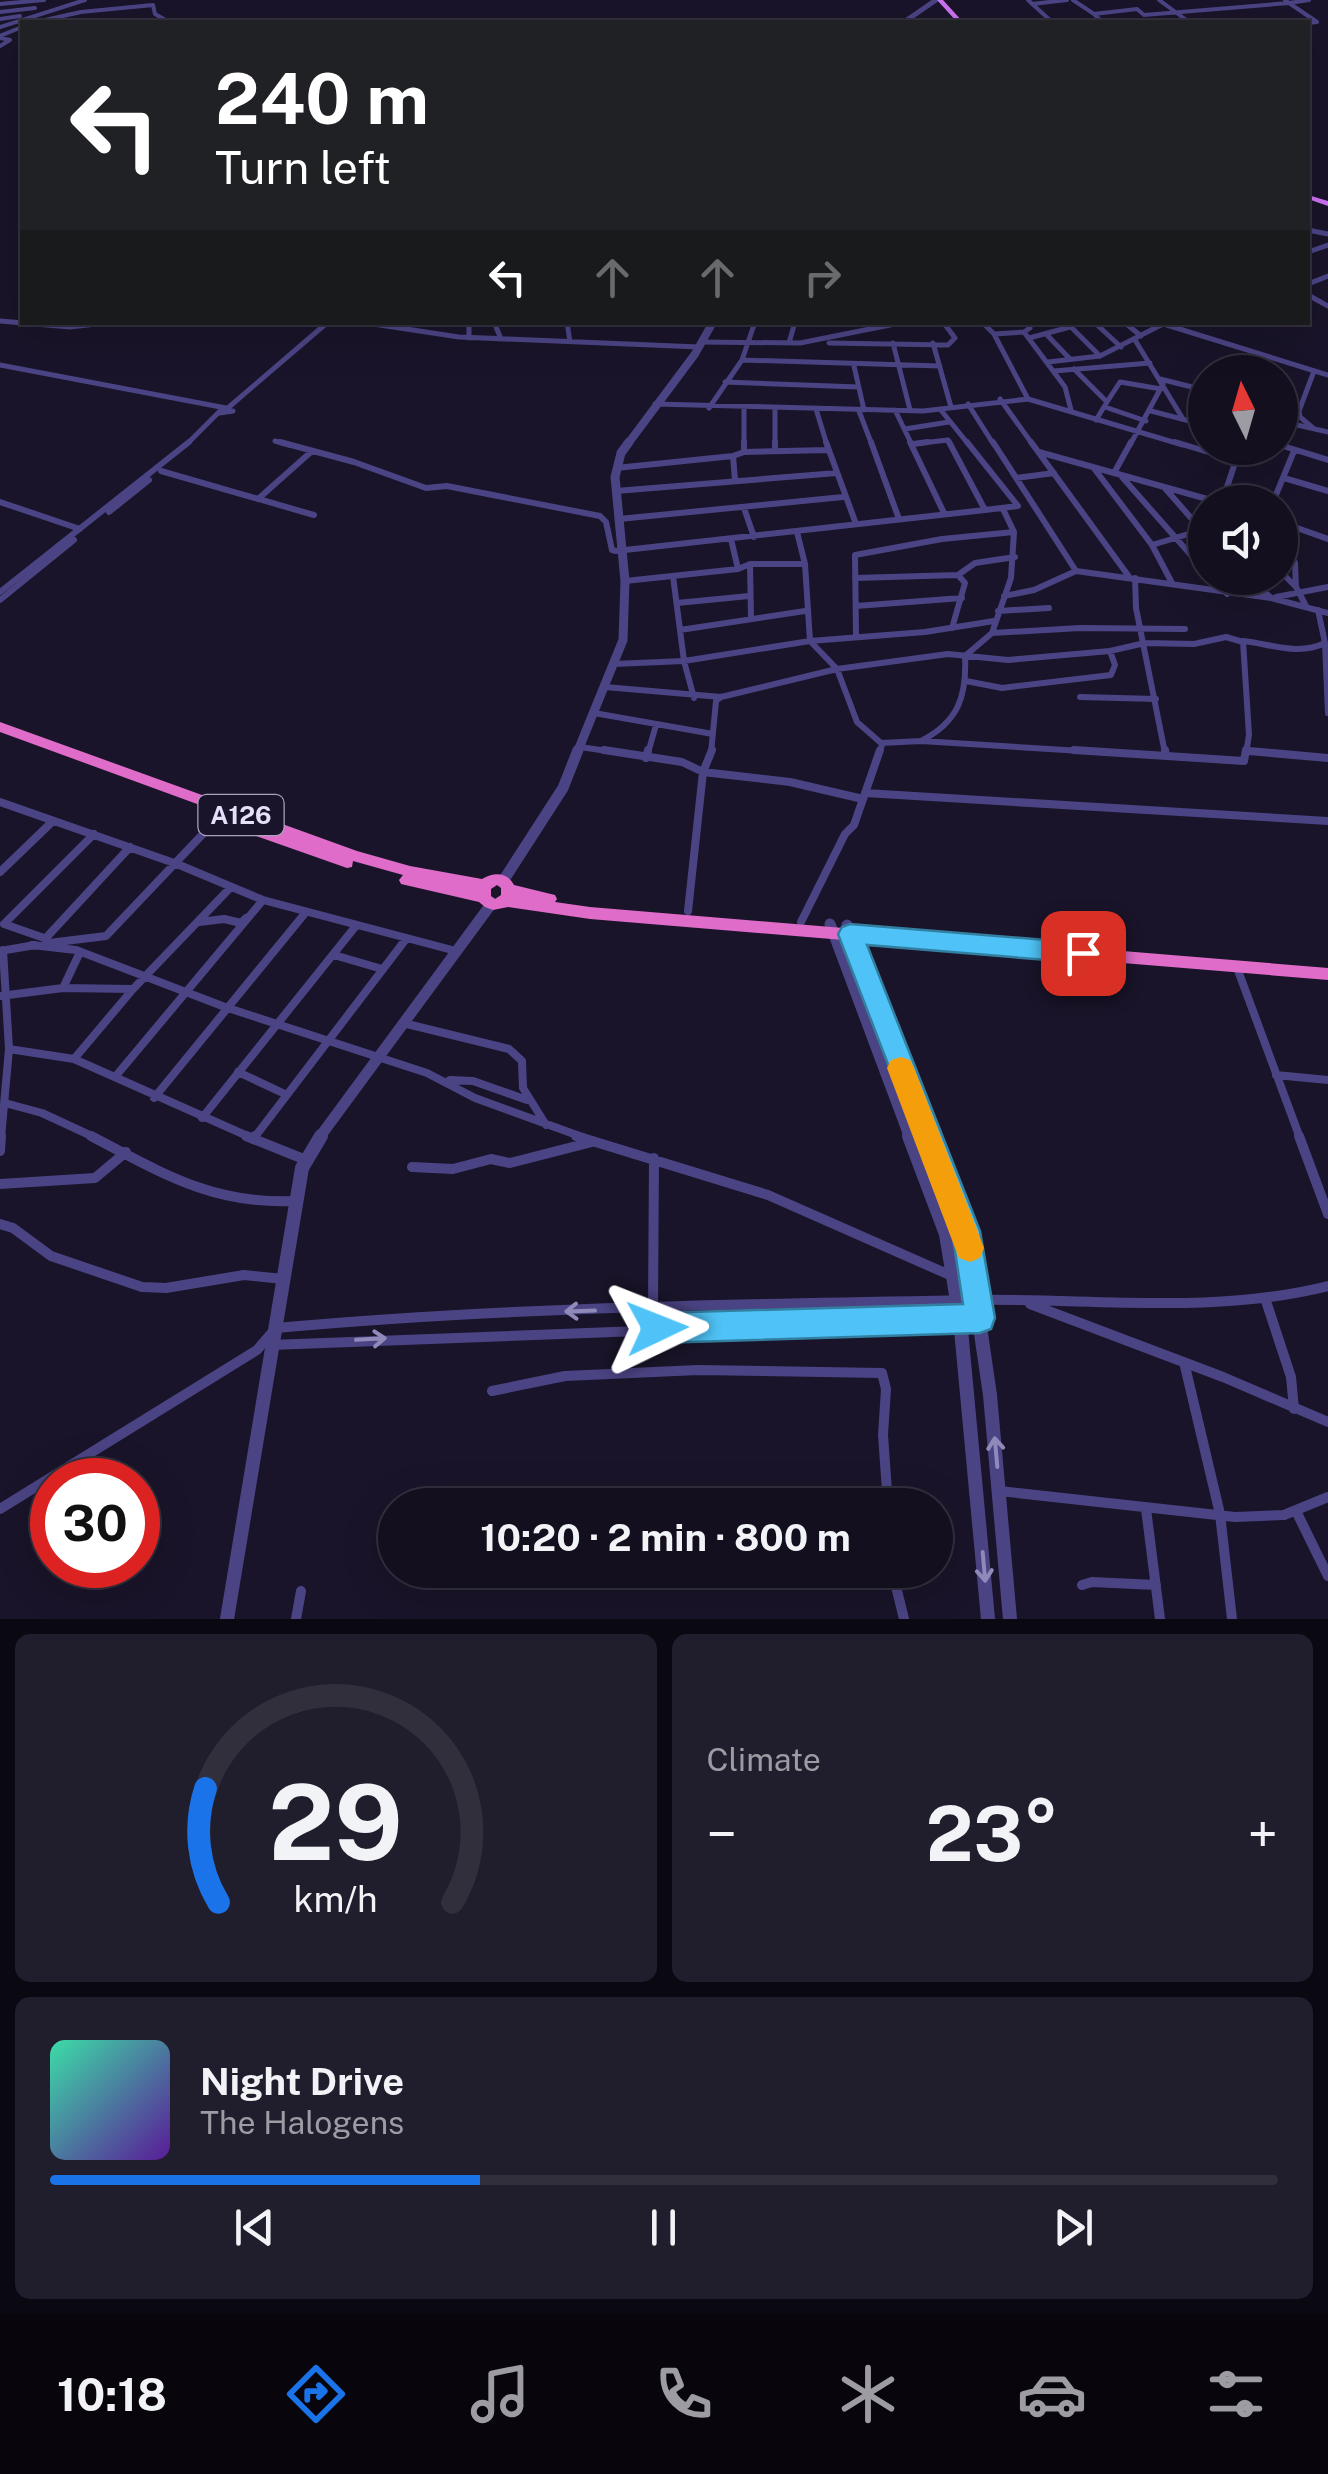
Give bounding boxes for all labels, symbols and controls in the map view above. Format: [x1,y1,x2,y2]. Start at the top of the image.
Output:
text: 240 m [215,57,429,140]
icon: left [50,60,180,190]
text: Turn left [215,141,391,194]
icon: left [480,250,535,305]
icon: ahead [585,250,640,305]
icon: ahead [690,250,745,305]
icon: right [795,250,850,305]
north arrow [1188,355,1298,465]
map controls [1188,355,1298,595]
button: sound [1188,485,1298,595]
road number: A126 [198,795,284,835]
pin [1041,911,1126,996]
icon: arrive [1056,926,1111,981]
position arrow [605,1276,709,1380]
one-way arrow [564,1301,596,1320]
one-way arrow [355,1329,387,1348]
one-way arrow [986,1437,1005,1469]
speed limit sign: 30 [30,1458,160,1588]
text: 10:20 · 2 min · 800 m [480,1515,851,1560]
one-way arrow [975,1551,994,1583]
text: Climate [707,1741,821,1778]
text: 29 [268,1761,403,1883]
text: 23° [926,1790,1059,1878]
text: − [707,1802,737,1866]
text: + [1248,1802,1278,1866]
text: km/h [294,1878,378,1920]
text: Night Drive [200,2059,404,2104]
text: The Halogens [200,2104,404,2141]
icon: previous [227,2200,282,2255]
icon: pause [636,2200,691,2255]
icon: next [1046,2200,1101,2255]
icon: directions [281,2359,351,2429]
icon: music [465,2359,535,2429]
icon: phone [649,2359,719,2429]
icon: climate [833,2359,903,2429]
icon: car [1017,2359,1087,2429]
icon: filters [1201,2359,1271,2429]
text: 10:18 [57,2368,167,2421]

